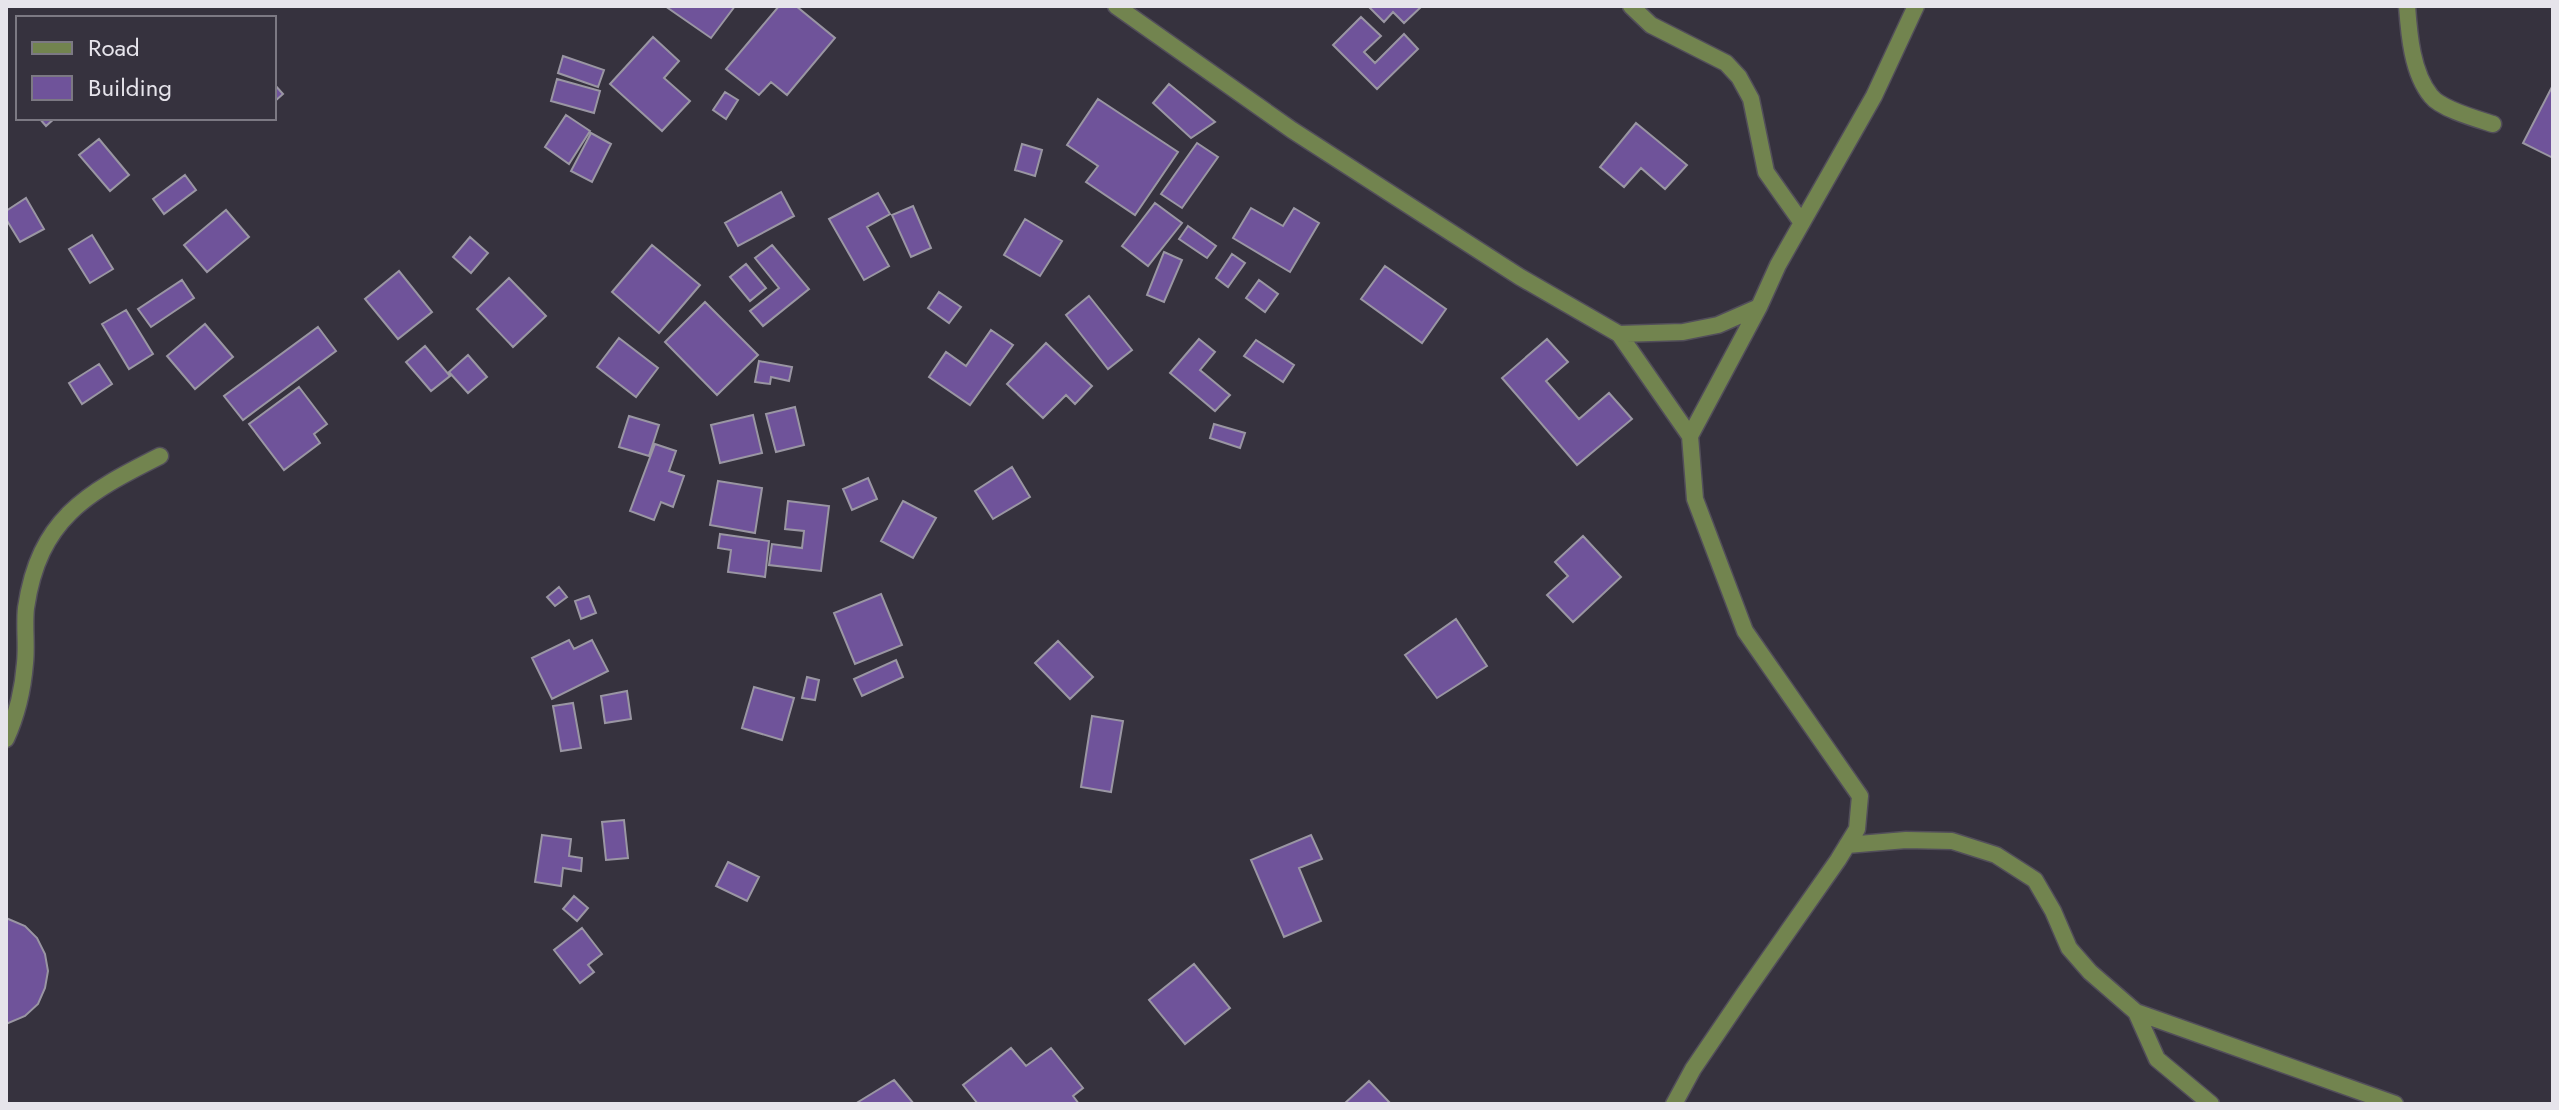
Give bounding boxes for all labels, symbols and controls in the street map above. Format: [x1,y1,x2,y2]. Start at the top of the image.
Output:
legend [16,16,276,120]
text: Road [88,30,140,65]
text: Building [88,70,172,105]

